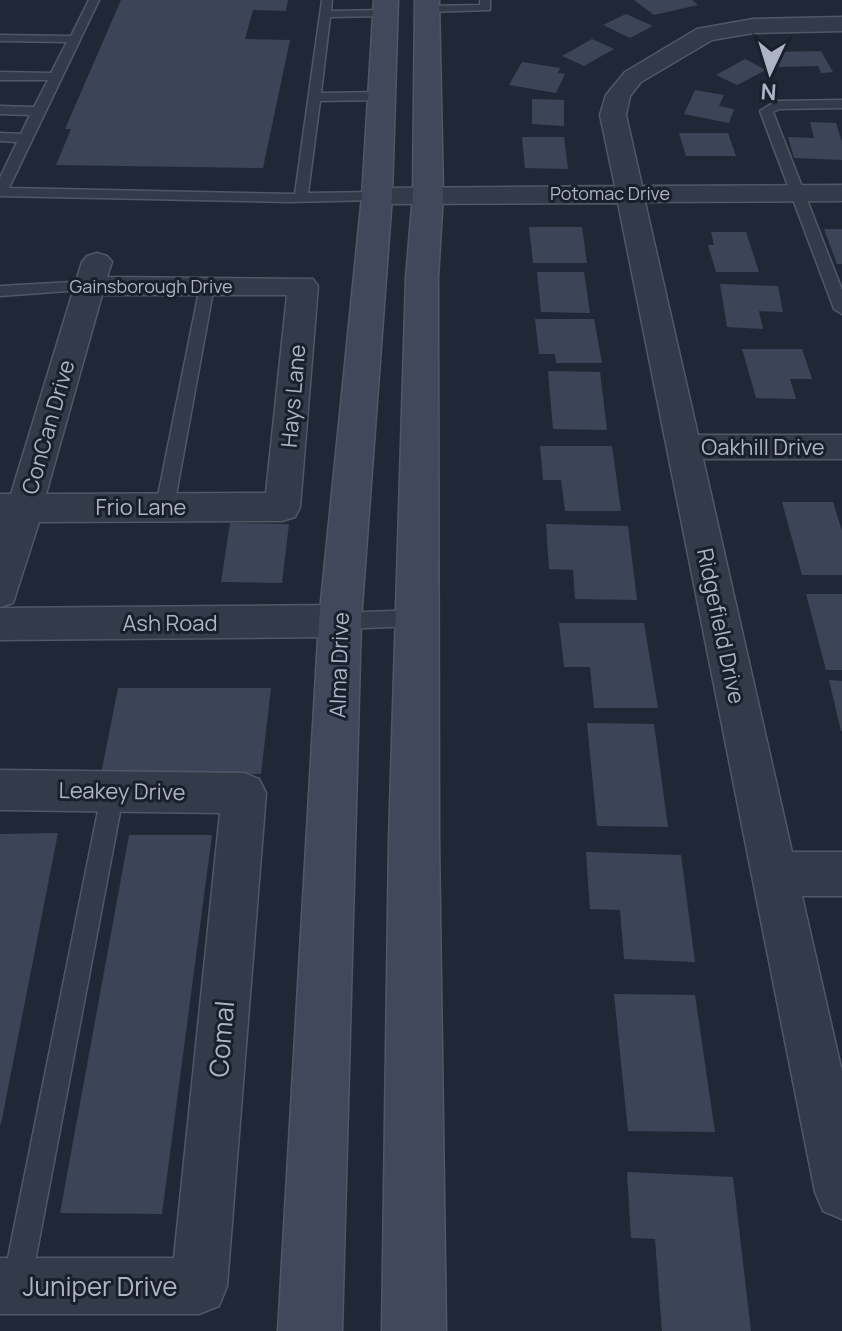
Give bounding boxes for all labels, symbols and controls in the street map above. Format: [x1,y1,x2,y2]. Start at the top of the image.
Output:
north arrow [730,32,810,112]
text: N [760,76,778,107]
street label: Potomac Drive [550,181,670,205]
street label: Gainsborough Drive [69,274,233,298]
street label: Hays Lane [274,343,312,449]
street label: ConCan Drive [14,356,82,498]
street label: Oakhill Drive [701,432,825,462]
street label: Frio Lane [96,492,187,522]
street label: Ridgefield Drive [690,546,752,707]
street label: Ash Road [122,608,218,638]
street label: Alma Drive [322,611,356,718]
street label: Leakey Drive [58,775,186,807]
street label: Comal [200,999,242,1079]
street label: Juniper Drive [23,1268,177,1304]

